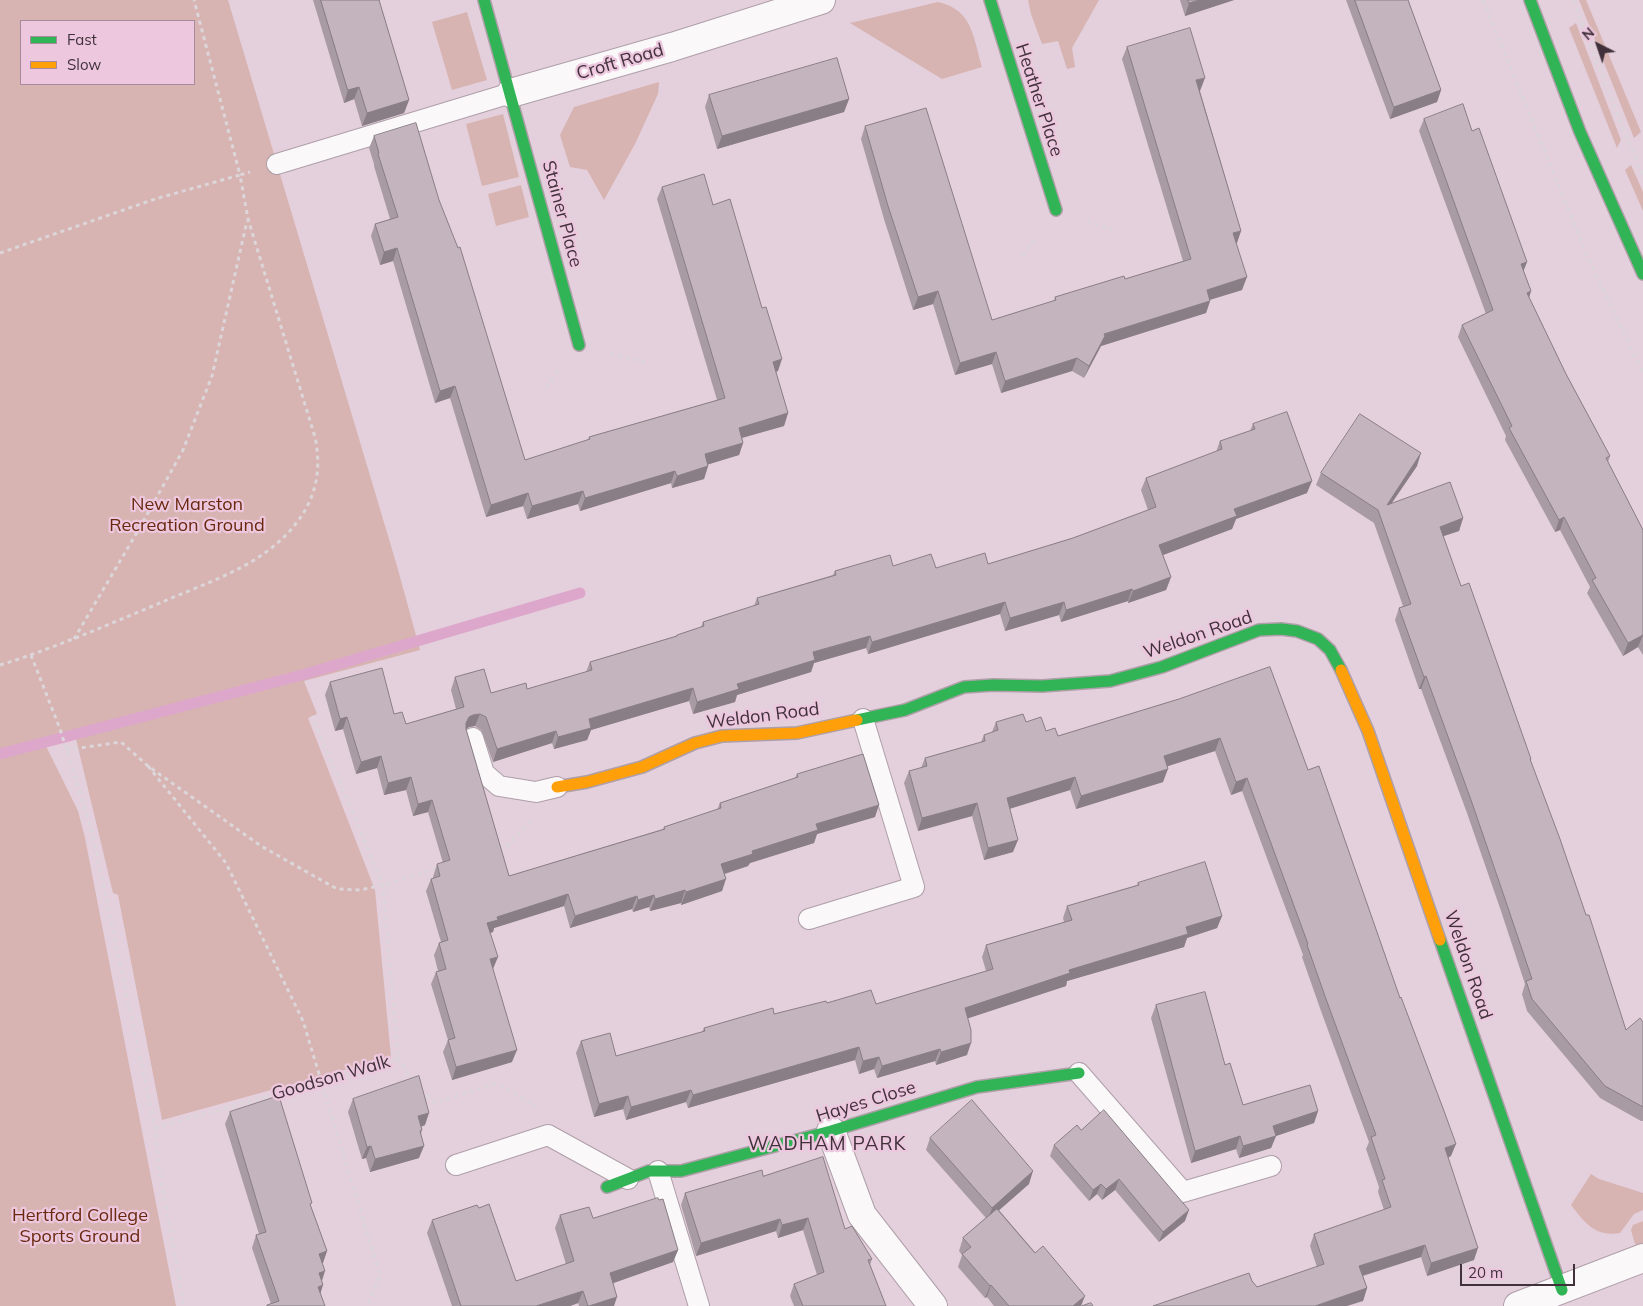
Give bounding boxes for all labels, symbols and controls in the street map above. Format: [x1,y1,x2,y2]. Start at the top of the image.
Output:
legend [20,20,195,85]
north arrow [1573,20,1623,70]
text: N [1578,23,1598,44]
text: Fast [67,30,97,49]
street label: Croft Road [574,39,666,85]
street label: Heather Place [1011,41,1067,159]
text: Slow [67,55,101,74]
street label: Stainer Place [537,158,587,270]
park label: New Marston Recreation Ground [109,494,265,536]
street label: Weldon Road [1141,606,1255,664]
street label: Weldon Road [705,698,821,734]
street label: Weldon Road [1439,908,1497,1022]
street label: Goodson Walk [269,1051,393,1105]
street label: Hayes Close [814,1077,918,1127]
district label: WADHAM PARK [746,1133,908,1155]
park label: Hertford College Sports Ground [12,1205,148,1248]
scale bar [1463,1254,1578,1286]
text: 20 m [1468,1263,1503,1282]

